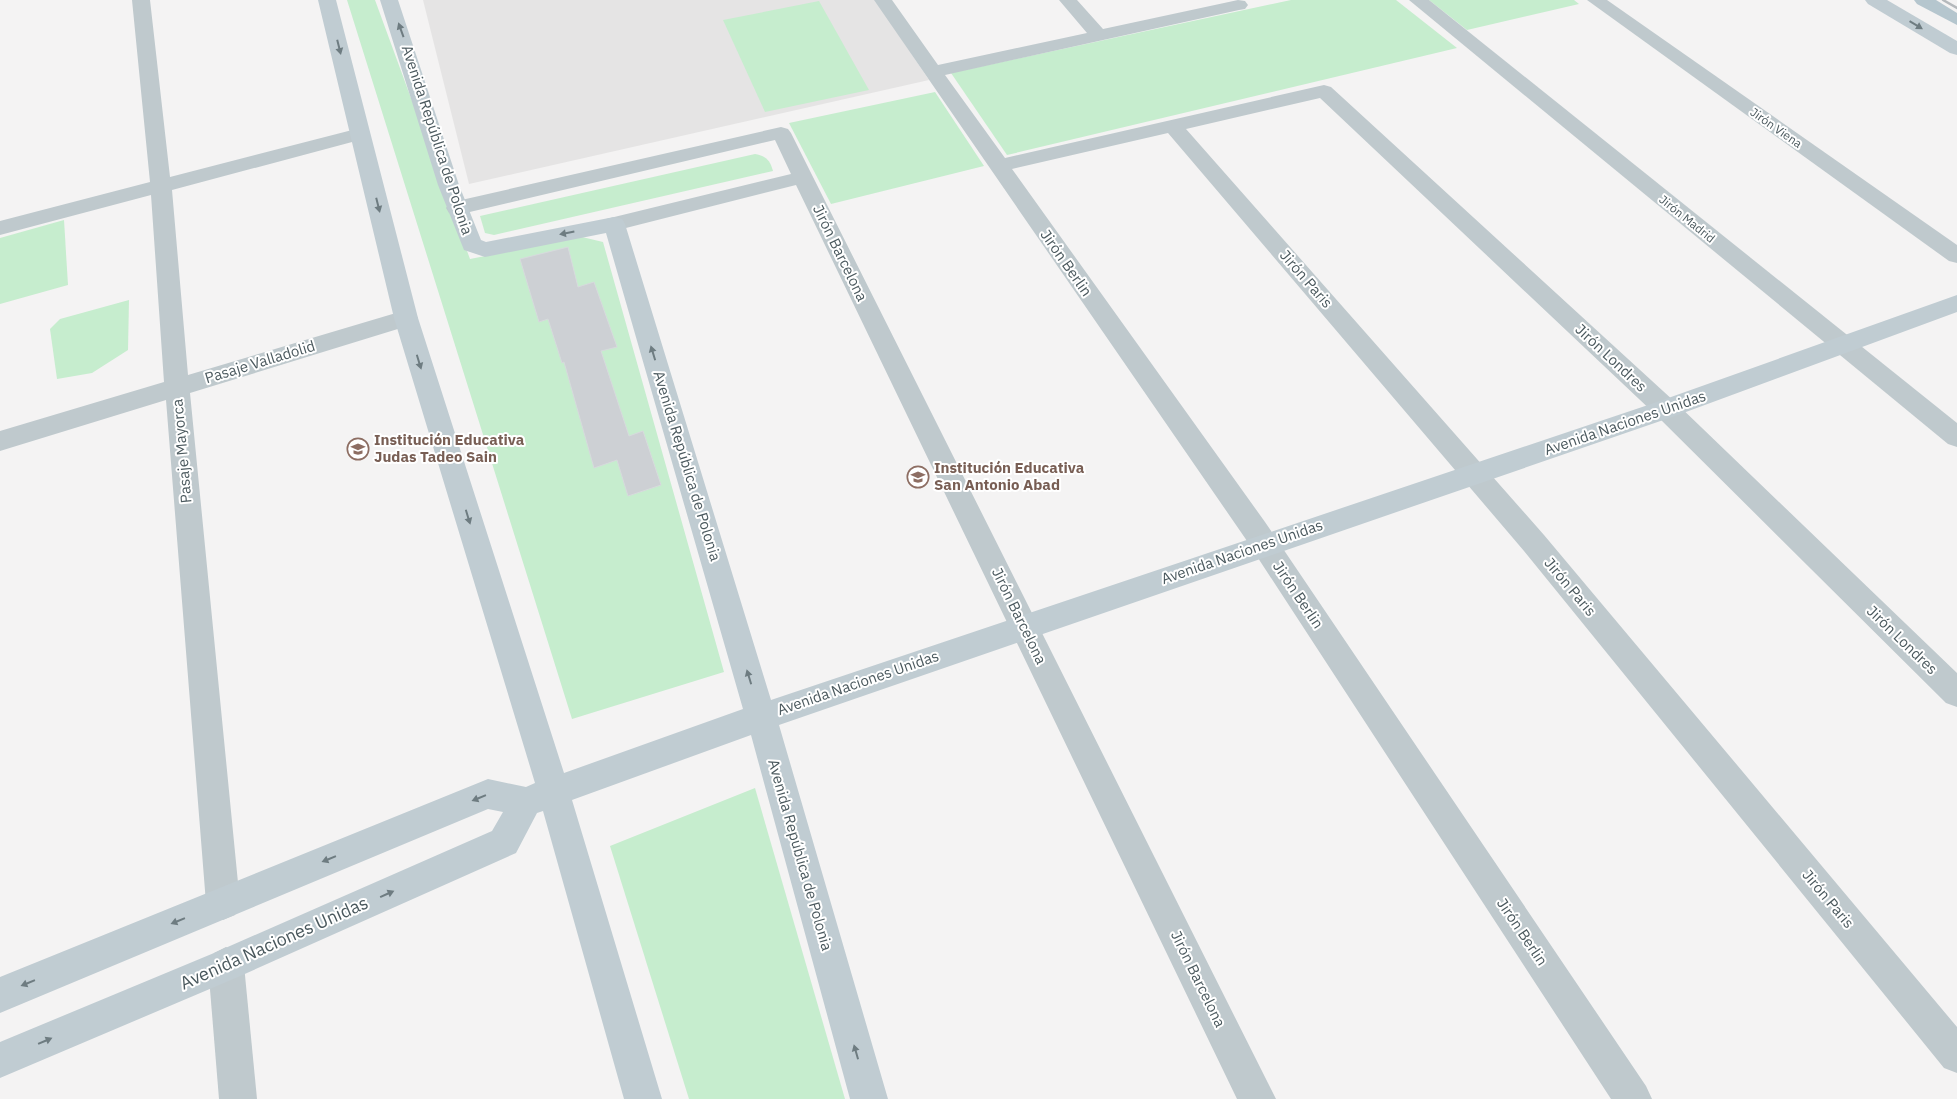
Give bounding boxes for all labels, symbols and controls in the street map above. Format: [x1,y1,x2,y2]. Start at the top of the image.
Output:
one-way arrow [1909,20,1922,29]
one-way arrow [397,22,405,37]
one-way arrow [335,40,343,55]
street label: Avenida República de Polonia [398,43,477,237]
street label: Jirón Viena [1747,104,1806,151]
street label: Jirón Madrid [1656,192,1718,246]
one-way arrow [374,198,382,213]
street label: Jirón Barcelona [809,201,872,304]
street label: Jirón Berlin [1036,226,1096,300]
one-way arrow [558,230,574,238]
street label: Jirón Paris [1276,246,1337,312]
street label: Jirón Londres [1571,320,1651,396]
street label: Pasaje Valladolid [202,336,317,387]
one-way arrow [649,346,657,361]
one-way arrow [416,355,424,370]
street label: Avenida República de Polonia [649,368,726,563]
street label: Avenida Naciones Unidas [1542,386,1708,459]
street label: Pasaje Mayorca [167,398,196,504]
place label: Institución Educativa Judas Tadeo Sain [374,430,525,466]
school or university icon: Institución Educativa Judas Tadeo Sain [346,437,370,461]
place label: Institución Educativa San Antonio Abad [934,458,1085,494]
school or university icon: Institución Educativa San Antonio Abad [906,465,930,489]
one-way arrow [465,510,473,525]
street label: Avenida Naciones Unidas [1159,515,1325,588]
street label: Jirón Paris [1540,553,1600,620]
street label: Jirón Berlin [1269,557,1328,632]
street label: Jirón Barcelona [988,564,1051,667]
street label: Jirón Londres [1863,601,1942,678]
street label: Avenida Naciones Unidas [775,646,941,719]
one-way arrow [745,669,753,684]
street label: Avenida República de Polonia [764,757,837,953]
one-way arrow [472,794,486,802]
one-way arrow [322,856,336,864]
street label: Jirón Paris [1798,865,1858,932]
one-way arrow [380,889,394,897]
street label: Avenida Naciones Unidas [176,891,371,994]
street label: Jirón Berlin [1493,894,1552,969]
one-way arrow [170,917,185,925]
street label: Jirón Barcelona [1167,927,1230,1030]
one-way arrow [20,979,35,987]
one-way arrow [38,1037,52,1045]
one-way arrow [851,1044,859,1059]

